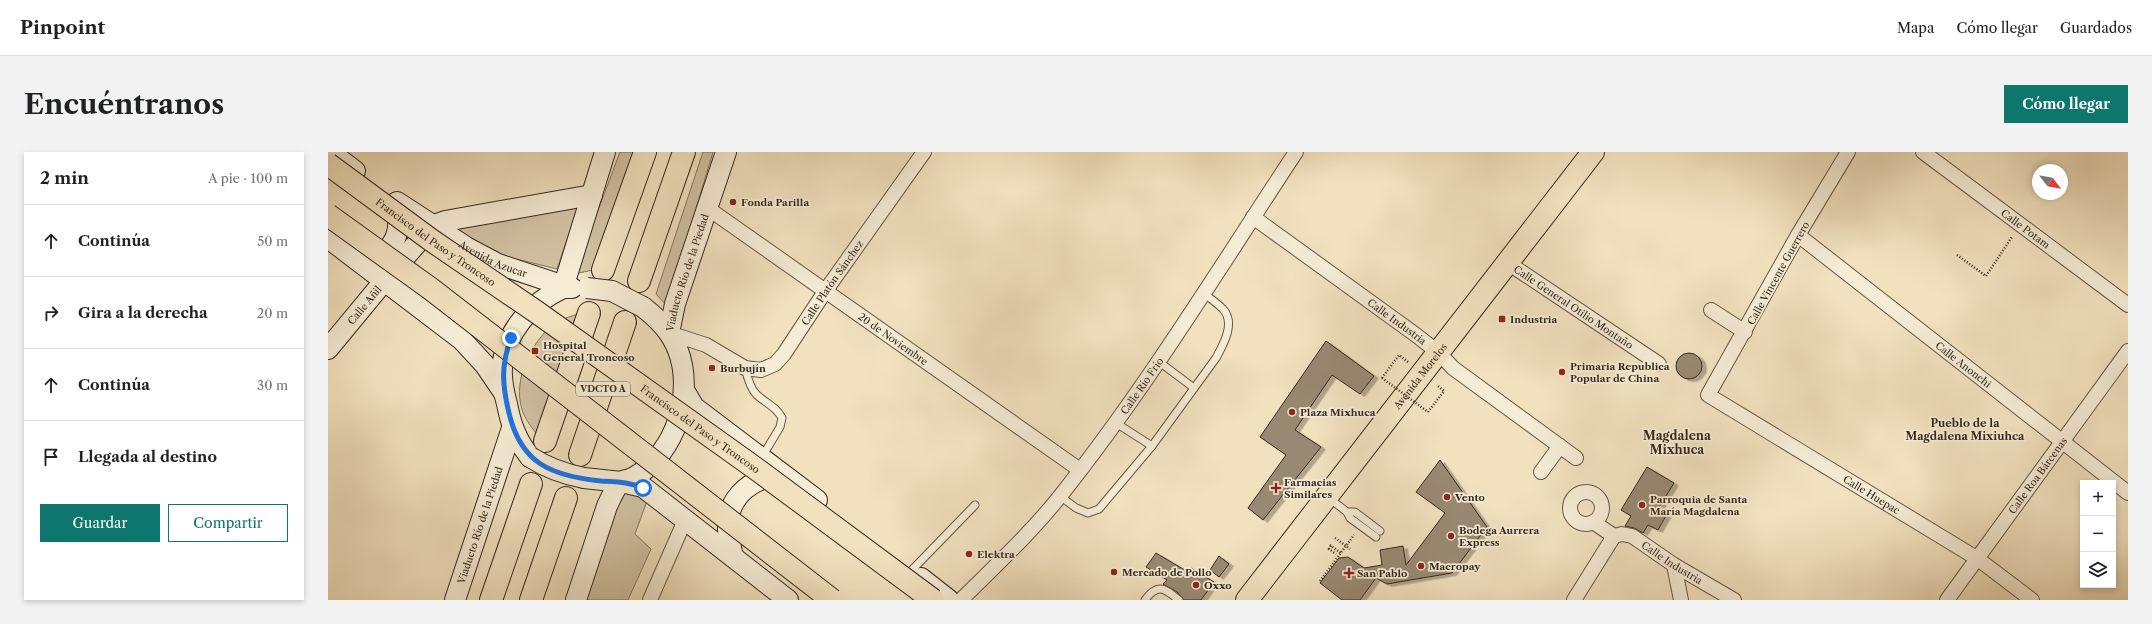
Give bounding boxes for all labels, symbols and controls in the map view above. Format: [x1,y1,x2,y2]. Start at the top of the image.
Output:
text: Pinpoint [20,16,105,39]
text: Mapa [1897,19,1934,37]
text: Cómo llegar [1956,19,2038,37]
text: Guardados [2060,19,2132,37]
button: Cómo llegar [2004,85,2128,123]
text: Encuéntranos [24,87,224,121]
north arrow [2032,164,2068,200]
text: 2 min [40,168,89,188]
text: A pie · 100 m [208,170,288,186]
street label: Francisco del Paso y Troncoso [373,195,498,289]
place label: Fonda Parilla [741,196,809,209]
marker: Fonda Parilla [728,197,738,207]
street label: Calle Potam [1998,206,2053,252]
street label: Viaducto Río de la Piedad [663,212,712,334]
street label: Calle Vincente Guerrero [1745,219,1812,327]
icon: ahead [40,230,62,252]
text: Continúa [78,231,150,250]
text: 50 m [257,233,288,249]
street label: Avenida Azucar [455,237,529,280]
street label: Calle Platón Sánchez [799,238,866,328]
street label: Calle General Otilio Montaño [1511,263,1636,352]
street label: Calle Añil [345,283,385,327]
street label: Calle Industria [1365,296,1430,348]
icon: right [40,302,62,324]
text: Gira a la derecha [78,303,208,322]
text: 20 m [257,305,288,321]
street label: 20 de Noviembre [856,310,931,368]
place label: Industria [1510,313,1557,326]
marker: Industria [1497,314,1507,324]
route end [502,329,520,347]
place label: Hospital General Troncoso [543,339,635,364]
street label: Calle Anonchi [1933,339,1994,391]
street label: Avenida Morelos [1390,341,1450,413]
marker: Hospital General Troncoso [530,346,540,356]
street label: Calle Río Frío [1118,355,1166,417]
place label: Primaria Republica Popular de China [1570,360,1670,385]
place label: Burbujín [720,362,766,375]
marker: Burbujín [707,363,717,373]
marker: Primaria Republica Popular de China [1557,367,1567,377]
icon: ahead [40,374,62,396]
text: Continúa [78,375,150,394]
text: 30 m [257,377,288,393]
road number: VDCTO A [576,382,630,396]
street label: Francisco del Paso y Troncoso [638,382,762,476]
place label: Plaza Mixhuca [1300,406,1376,419]
marker: Plaza Mixhuca [1287,407,1297,417]
district label: Pueblo de la Magdalena Mixiuhca [1906,416,2025,443]
district label: Magdalena Mixhuca [1643,428,1712,457]
street label: Calle Roa Bárcenas [2006,435,2070,517]
icon: arrive [40,446,62,468]
text: Llegada al destino [78,447,217,466]
street label: Viaducto Río de la Piedad [455,465,506,586]
street label: Calle Huepac [1841,473,1902,517]
place label: Farmacias Similares [1284,476,1337,501]
route start [634,479,652,497]
map controls [2080,480,2116,588]
button: + [2080,480,2116,516]
marker: Farmacias Similares [1271,483,1281,493]
place label: Vento [1454,491,1485,504]
marker: Vento [1442,492,1452,502]
place label: Parroquia de Santa María Magdalena [1650,493,1748,518]
marker: Parroquia de Santa María Magdalena [1637,500,1647,510]
button: Guardar [40,504,160,542]
button: Compartir [168,504,288,542]
button: − [2080,516,2116,552]
place label: Bodega Aurrera Express [1459,524,1540,549]
marker: Bodega Aurrera Express [1446,531,1456,541]
street label: Calle Industria [1639,539,1705,588]
place label: Elektra [977,548,1015,561]
marker: Elektra [964,549,974,559]
button: layers [2080,552,2116,588]
place label: Macropay [1429,560,1481,573]
marker: Macropay [1416,561,1426,571]
place label: Mercado de Pollo [1122,566,1212,579]
marker: Mercado de Pollo [1109,567,1119,577]
place label: San Pablo [1357,567,1407,580]
marker: San Pablo [1344,568,1354,578]
place label: Oxxo [1204,579,1232,592]
marker: Oxxo [1191,580,1201,590]

